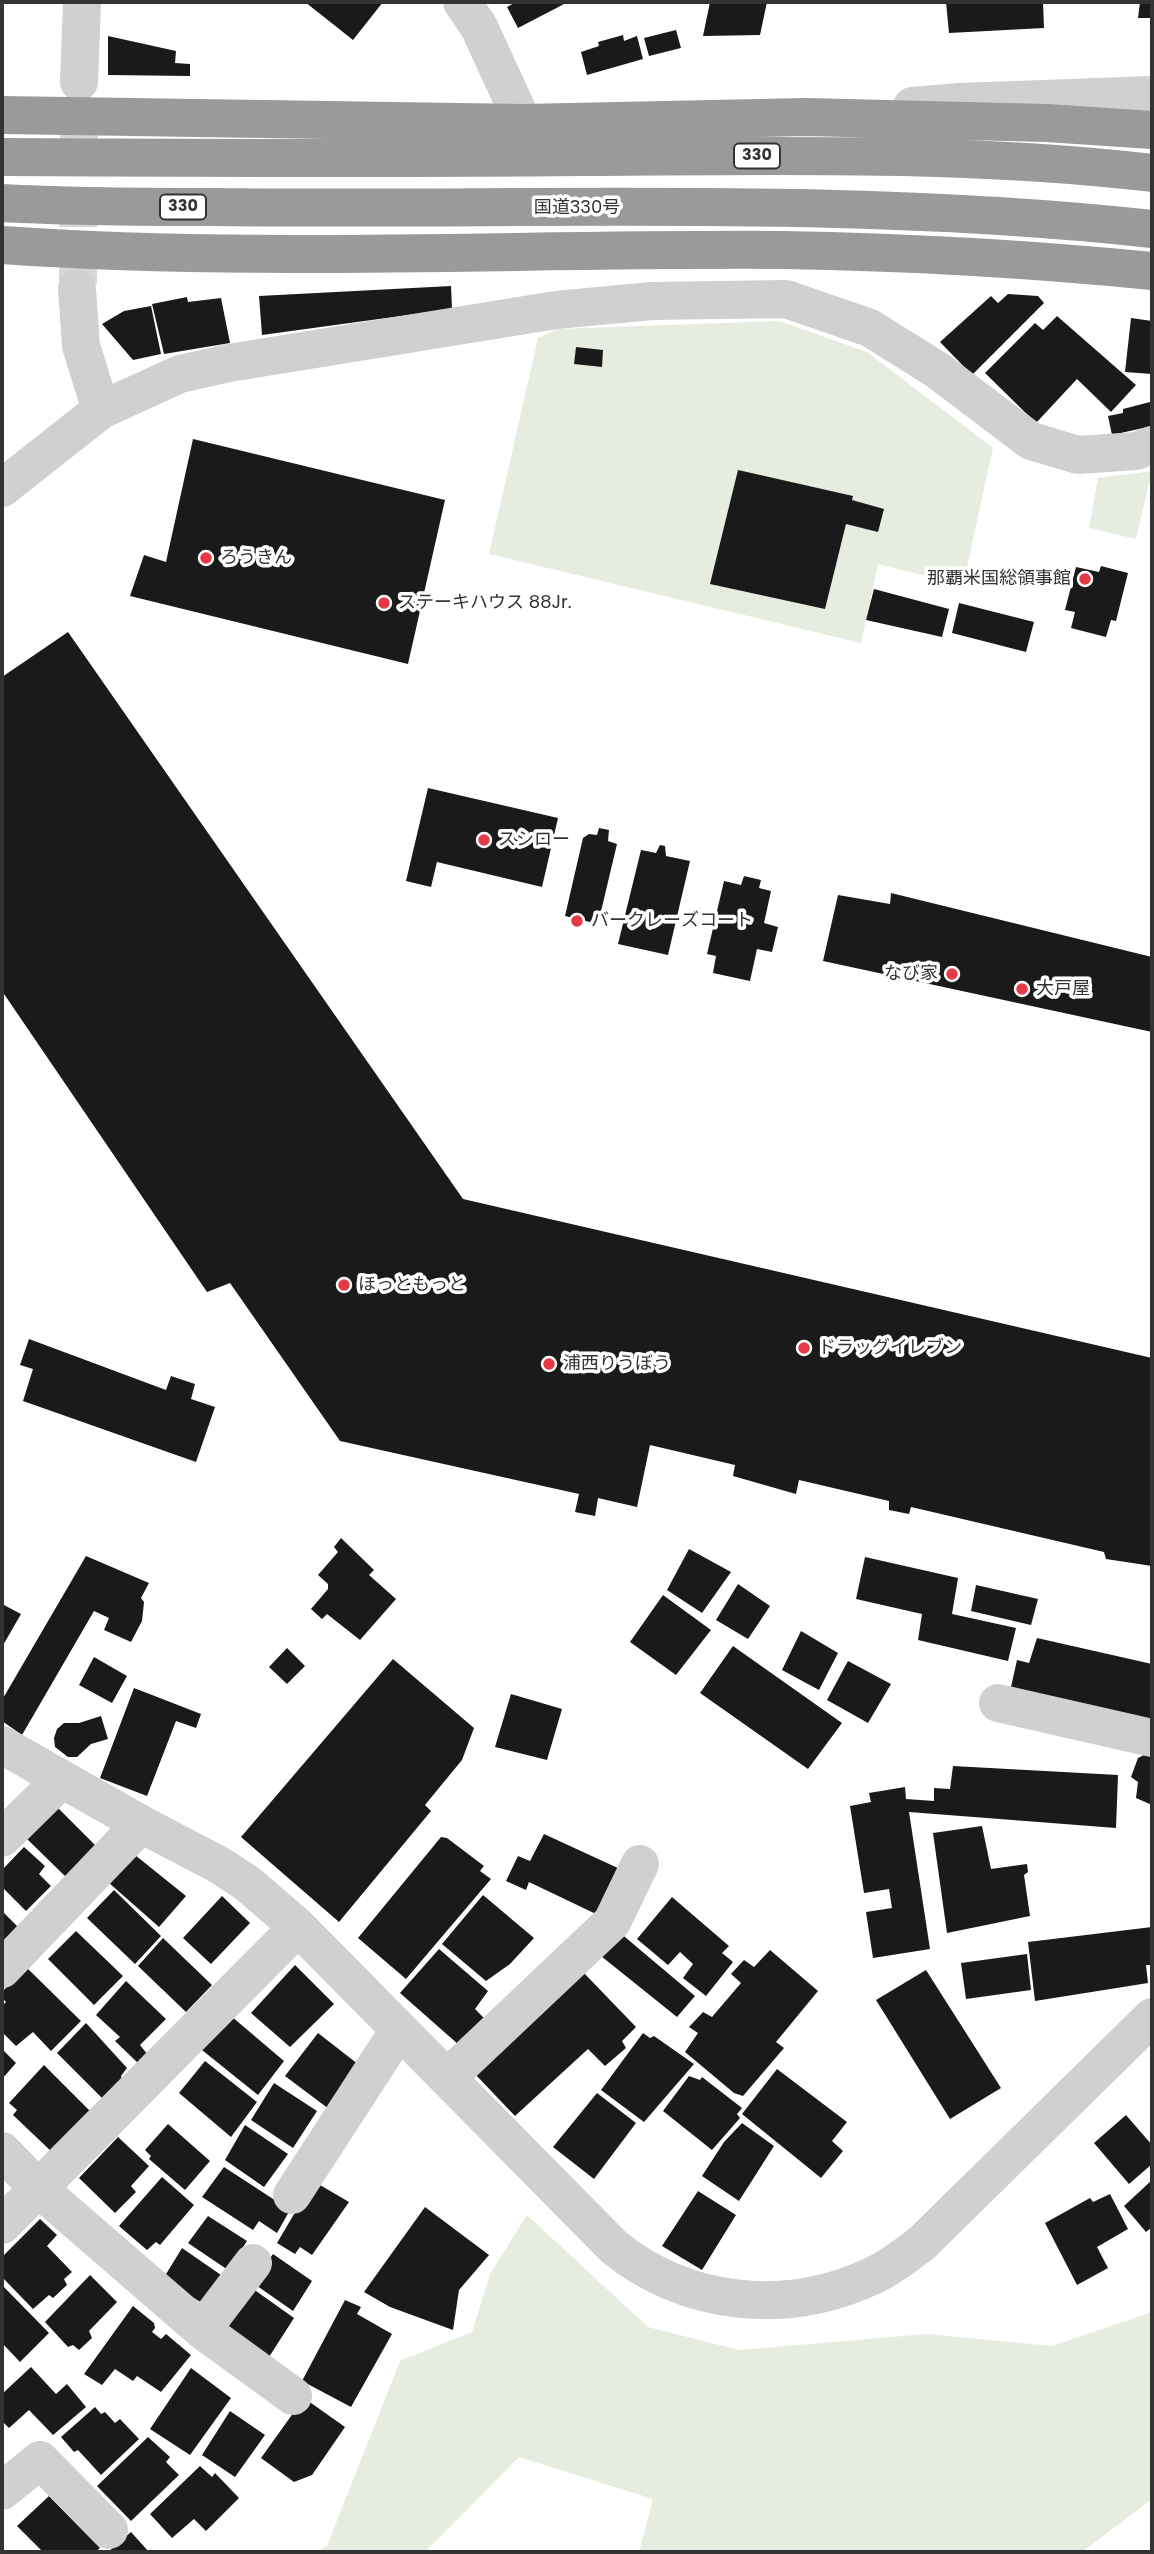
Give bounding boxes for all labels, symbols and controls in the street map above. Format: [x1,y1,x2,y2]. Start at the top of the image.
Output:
road number: 330 [734,144,780,168]
road number: 330 [160,195,206,220]
street label: 国道330号 [534,197,620,219]
place label: ろうきん [220,547,292,569]
marker: ろうきん [198,550,214,566]
place label: 那覇米国総領事館 [927,568,1071,590]
marker: 那覇米国総領事館 [1077,571,1093,587]
place label: ステーキハウス 88Jr. [398,592,572,614]
marker: ステーキハウス 88Jr. [376,595,392,611]
place label: スシロー [498,829,570,851]
marker: スシロー [476,832,492,848]
place label: バークレーズコート [591,910,753,932]
marker: バークレーズコート [569,913,585,929]
place label: なび家 [884,963,938,985]
marker: なび家 [944,966,960,982]
place label: 大戸屋 [1036,978,1090,1000]
marker: 大戸屋 [1014,981,1030,997]
place label: ほっともっと [358,1274,466,1296]
marker: ほっともっと [336,1277,352,1293]
place label: ドラッグイレブン [818,1337,962,1359]
marker: ドラッグイレブン [796,1340,812,1356]
place label: 浦西りうぼう [563,1353,671,1375]
marker: 浦西りうぼう [541,1356,557,1372]

